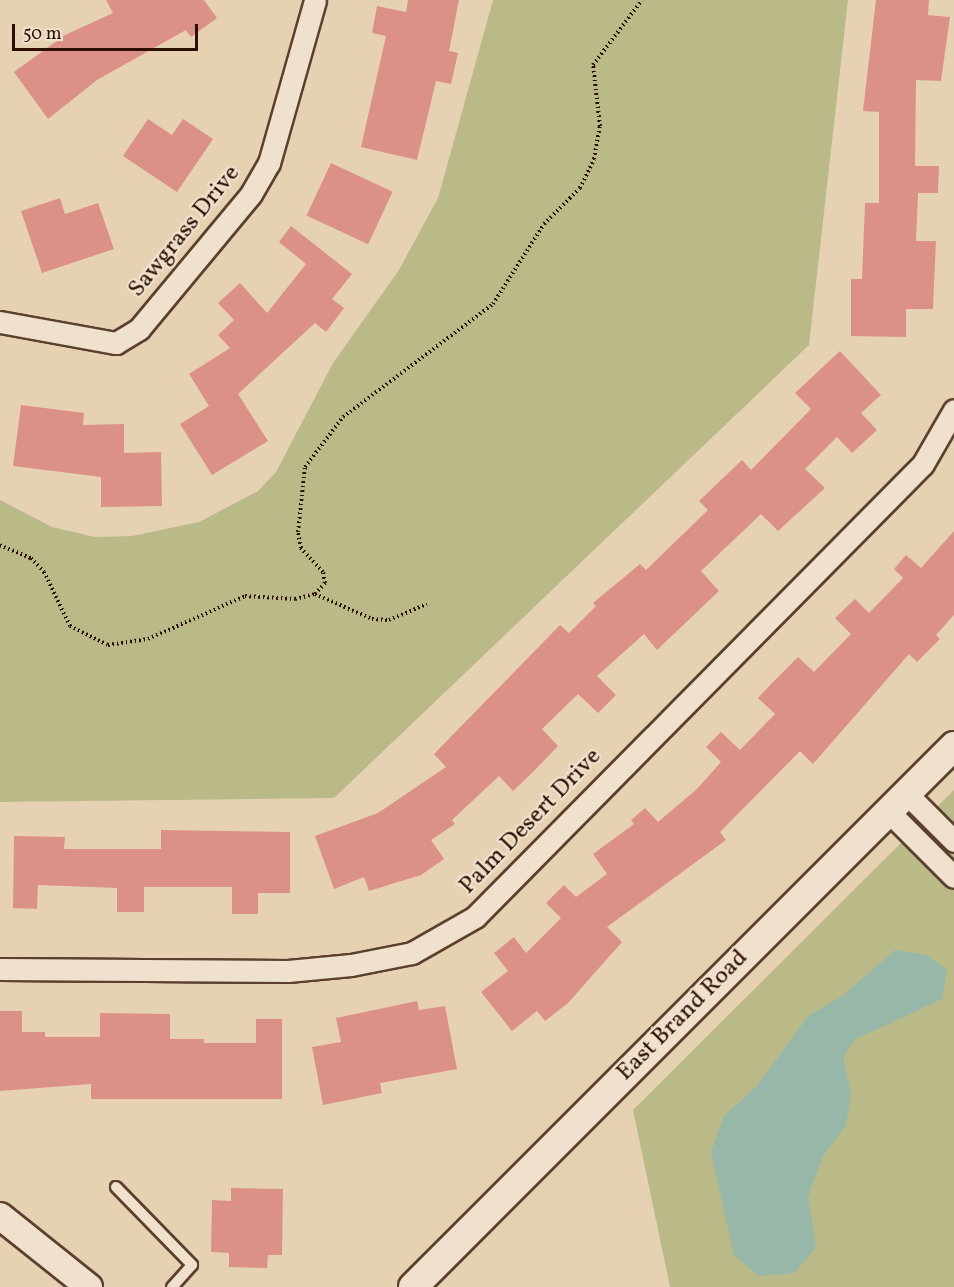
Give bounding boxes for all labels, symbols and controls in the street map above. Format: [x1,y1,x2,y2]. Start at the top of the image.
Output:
scale bar [15,12,201,50]
text: 50 m [23,22,62,47]
street label: Sawgrass Drive [123,160,247,304]
street label: Palm Desert Drive [454,743,608,901]
street label: East Brand Road [611,944,755,1088]

